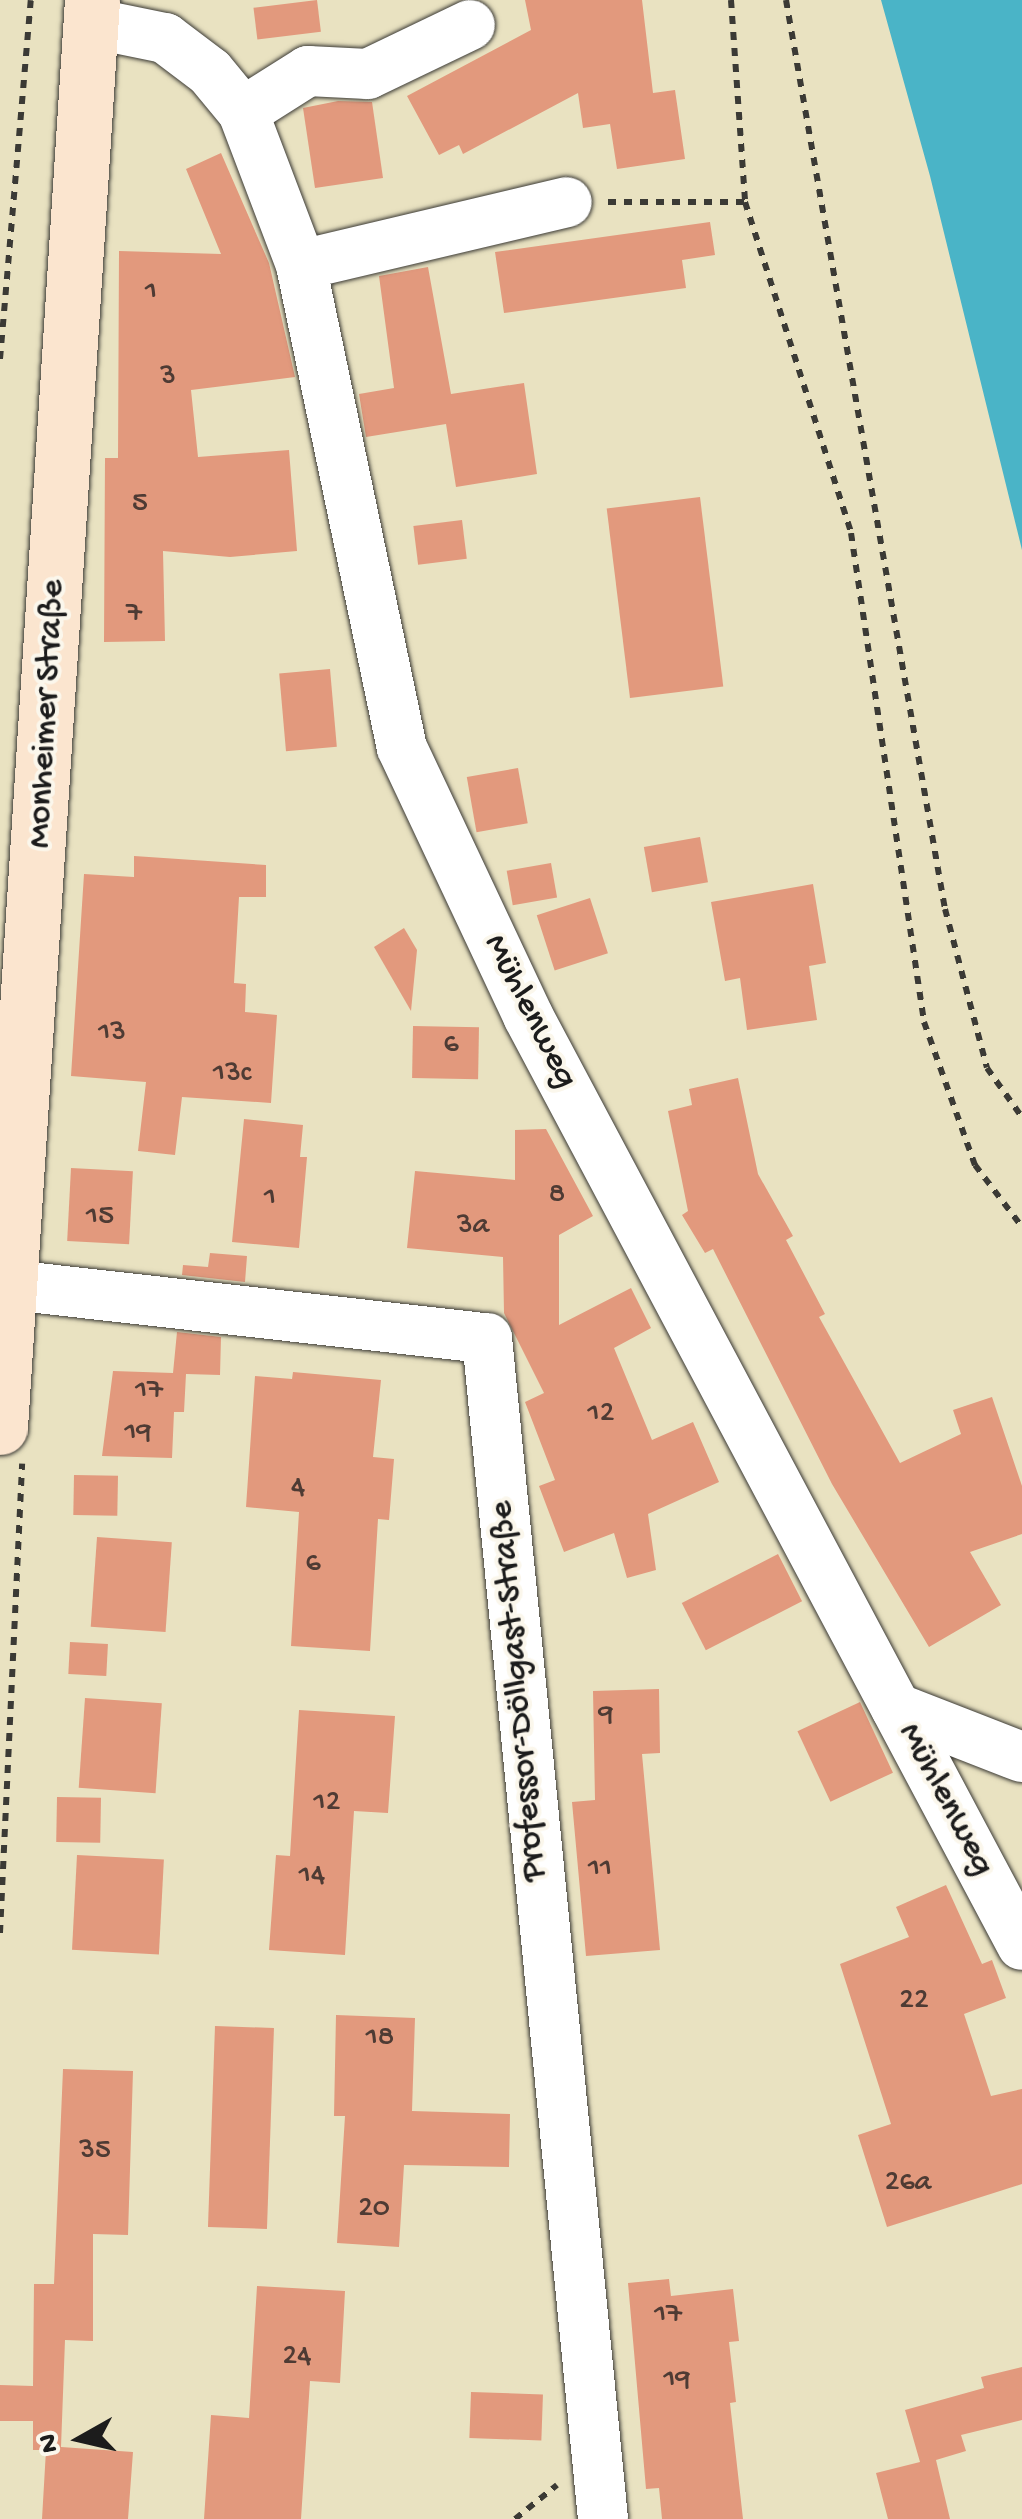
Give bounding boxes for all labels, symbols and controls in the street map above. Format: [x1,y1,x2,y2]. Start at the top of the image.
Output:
house number: 1 [145,275,157,311]
house number: 3 [160,360,176,396]
house number: 5 [132,487,148,523]
street label: Monheimer Straße [20,579,76,849]
house number: 7 [126,597,142,633]
street label: Mühlenweg [472,928,586,1096]
house number: 13 [98,1016,126,1052]
house number: 6 [443,1028,459,1064]
house number: 13c [213,1057,251,1093]
house number: 8 [549,1178,565,1214]
house number: 1 [264,1181,276,1217]
house number: 15 [86,1200,114,1236]
house number: 3a [457,1209,489,1245]
house number: 17 [135,1374,163,1410]
house number: 12 [588,1397,614,1433]
house number: 19 [124,1416,152,1452]
house number: 4 [291,1471,305,1507]
street label: Professor-Döllgast-Straße [482,1499,558,1883]
house number: 6 [305,1547,321,1583]
house number: 9 [598,1698,614,1734]
street label: Mühlenweg [887,1716,1003,1884]
house number: 12 [314,1786,340,1822]
house number: 11 [588,1852,612,1888]
house number: 14 [299,1859,325,1895]
house number: 22 [899,1984,929,2020]
house number: 18 [366,2021,394,2057]
house number: 35 [79,2134,111,2170]
house number: 26a [885,2166,931,2202]
house number: 20 [358,2192,390,2228]
house number: 17 [654,2298,682,2334]
house number: 24 [283,2340,311,2376]
house number: 19 [663,2363,691,2399]
north arrow [30,2389,130,2489]
text: N [32,2432,67,2455]

